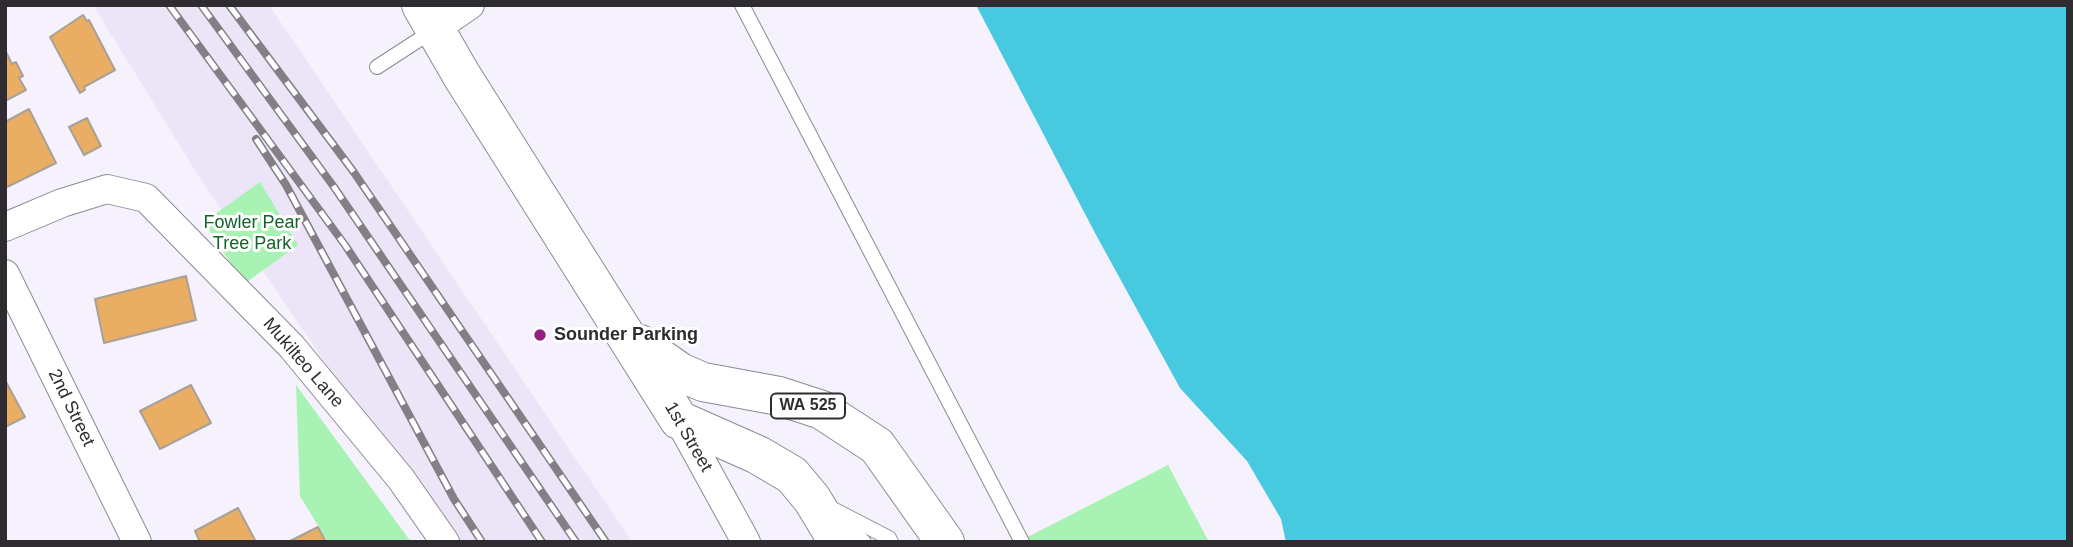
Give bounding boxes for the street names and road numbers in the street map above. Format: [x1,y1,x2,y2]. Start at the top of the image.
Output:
street label: Mukilteo Lane [258,314,348,412]
street label: 2nd Street [43,366,99,450]
road number: WA 525 [771,394,845,418]
street label: 1st Street [659,398,717,476]

